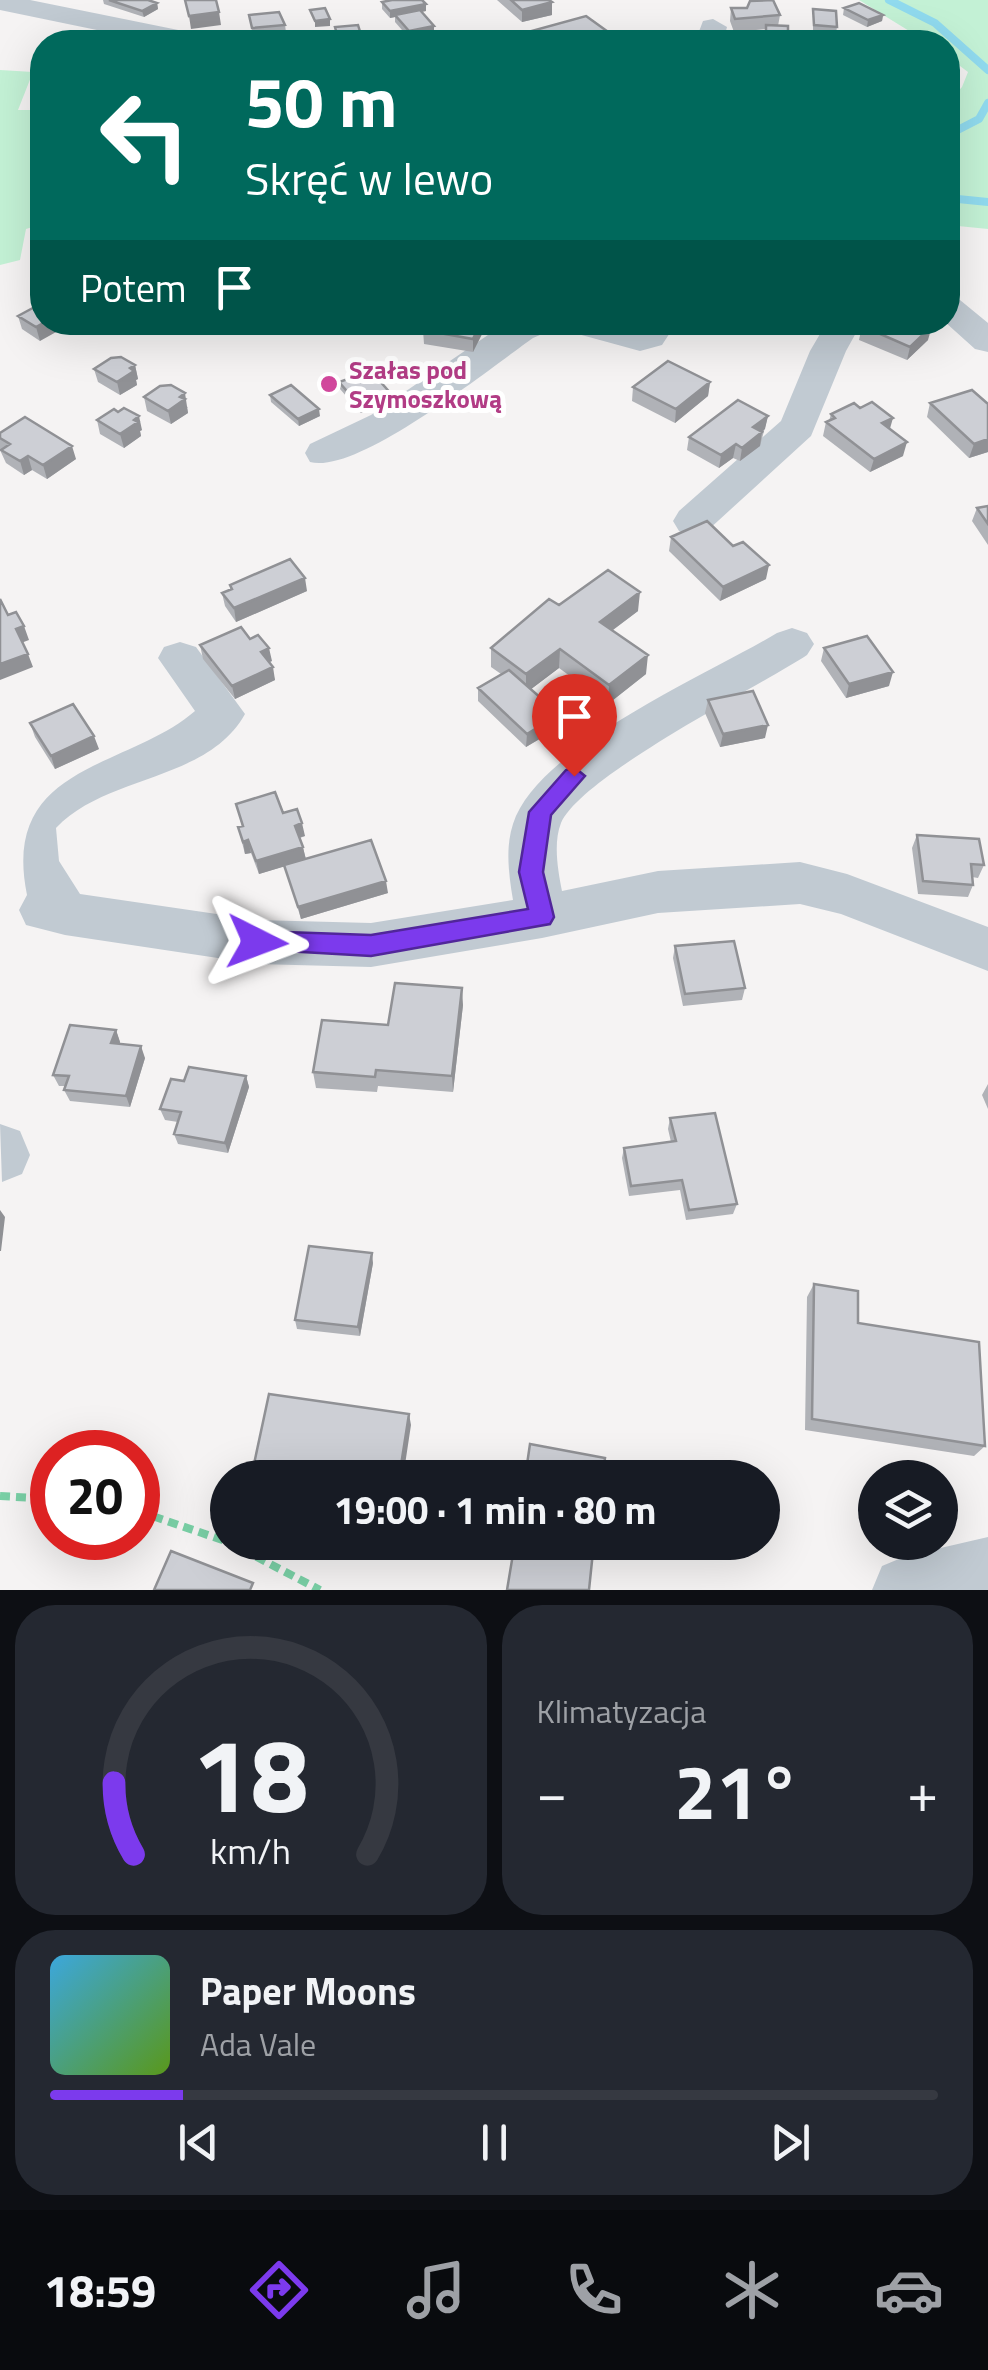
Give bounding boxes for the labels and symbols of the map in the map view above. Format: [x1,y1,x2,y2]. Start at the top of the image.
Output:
place label: Szałas pod Szymoszkową [349,351,502,418]
marker: Szałas pod Szymoszkową [318,373,340,395]
pin [532,674,617,777]
position arrow [205,890,309,994]
speed limit sign: 20 [30,1430,160,1560]

